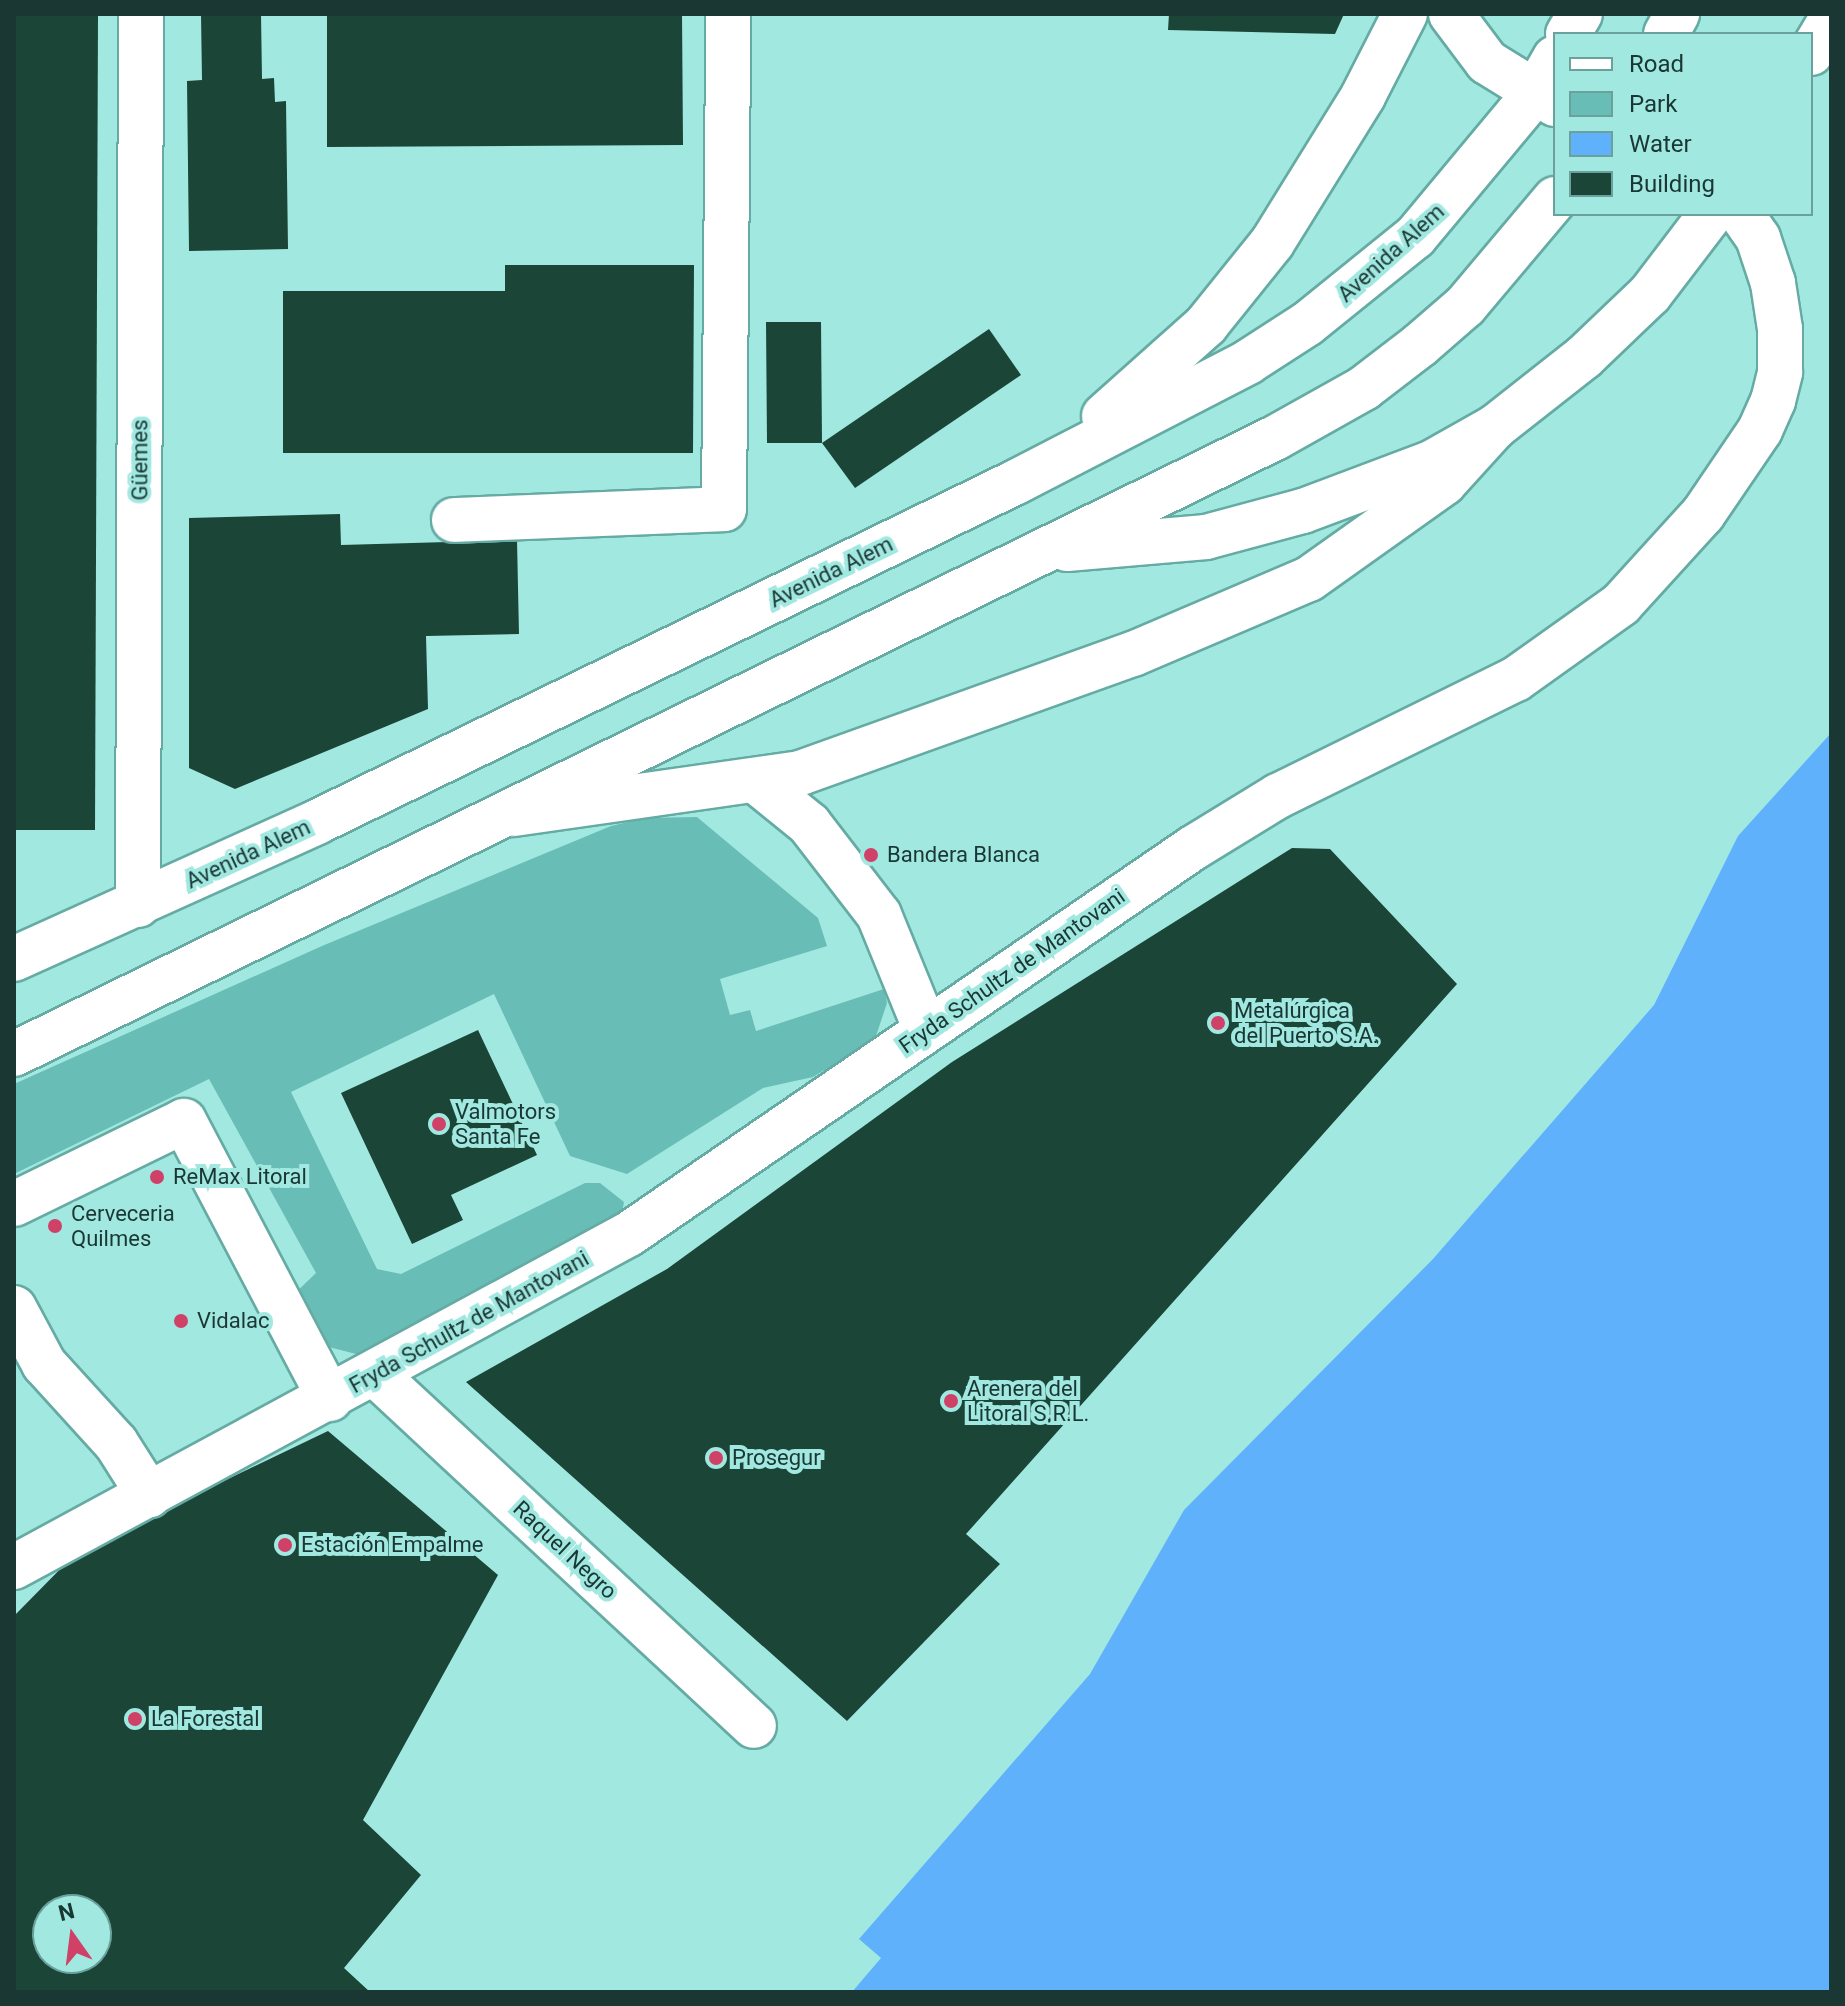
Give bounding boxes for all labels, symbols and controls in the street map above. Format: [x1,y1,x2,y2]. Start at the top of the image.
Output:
legend [1553,32,1813,216]
text: Road [1629,50,1684,78]
text: Park [1629,90,1677,118]
text: Water [1629,130,1692,158]
text: Building [1629,170,1715,198]
street label: Avenida Alem [1332,198,1450,308]
street label: Güemes [127,419,153,501]
street label: Avenida Alem [765,531,897,613]
street label: Avenida Alem [182,814,314,894]
place label: Bandera Blanca [887,842,1040,868]
marker: Bandera Blanca [862,846,880,864]
street label: Fryda Schultz de Mantovani [894,883,1130,1059]
place label: Metalúrgica del Puerto S.A. [1234,997,1379,1048]
marker: Metalúrgica del Puerto S.A. [1209,1014,1227,1032]
place label: Valmotors Santa Fe [455,1098,556,1150]
marker: Valmotors Santa Fe [430,1115,448,1133]
place label: ReMax Litoral [173,1164,307,1190]
marker: ReMax Litoral [148,1168,166,1186]
place label: Cerveceria Quilmes [71,1200,175,1252]
marker: Cerveceria Quilmes [46,1217,64,1235]
street label: Fryda Schultz de Mantovani [345,1245,593,1399]
place label: Vidalac [197,1308,270,1334]
marker: Vidalac [172,1312,190,1330]
place label: Arenera del Litoral S.R.L. [967,1375,1089,1426]
marker: Arenera del Litoral S.R.L. [942,1392,960,1410]
place label: Prosegur [732,1445,821,1471]
marker: Prosegur [707,1449,725,1467]
street label: Raquel Negro [508,1495,622,1605]
place label: Estación Empalme [301,1532,483,1558]
marker: Estación Empalme [276,1536,294,1554]
place label: La Forestal [151,1706,260,1732]
marker: La Forestal [126,1710,144,1728]
north arrow [32,1894,112,1974]
text: N [56,1898,77,1926]

